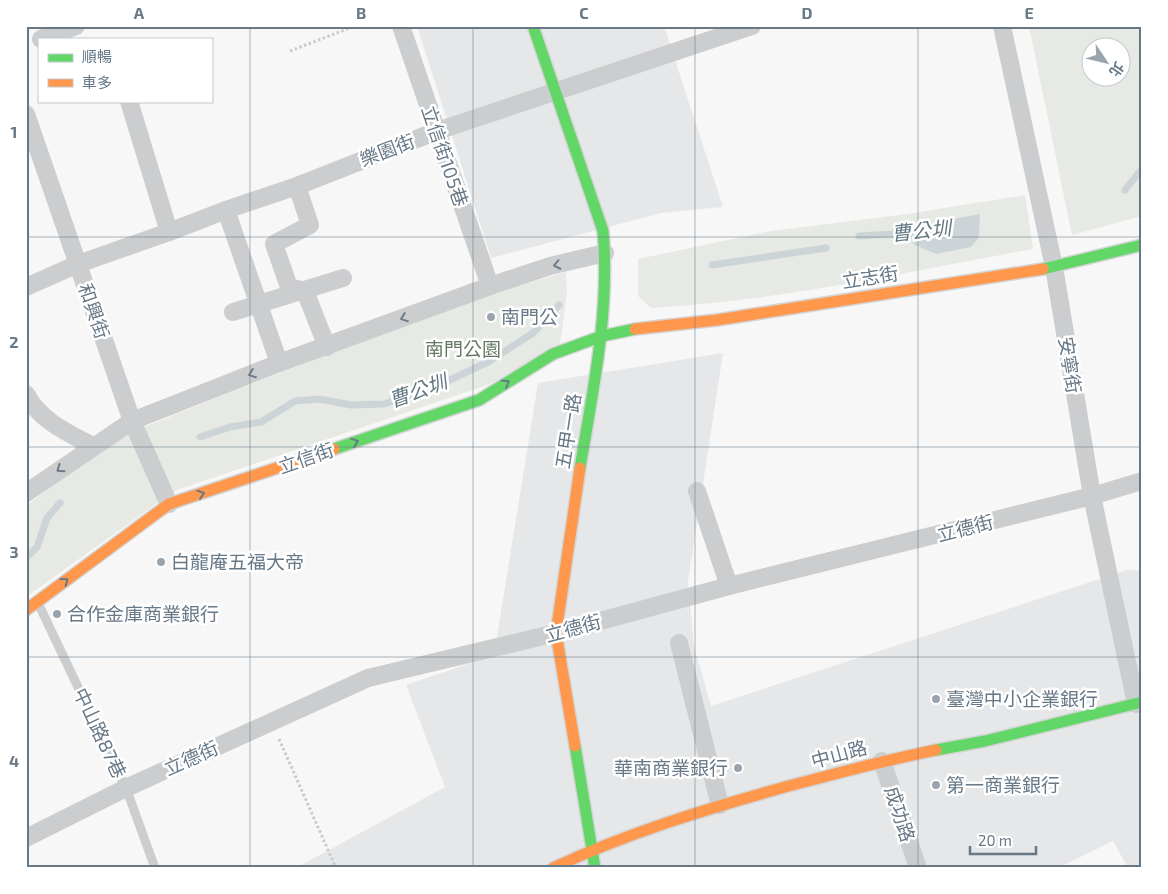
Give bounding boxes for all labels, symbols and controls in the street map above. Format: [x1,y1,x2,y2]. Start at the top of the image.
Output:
text: A [134,3,145,22]
text: B [356,3,366,22]
text: C [579,3,589,22]
text: D [802,3,813,22]
text: E [1024,3,1034,22]
legend [38,38,212,102]
north arrow [1080,38,1130,88]
text: 順暢 [82,47,112,65]
text: 北 [1106,59,1128,80]
text: 車多 [82,73,112,91]
street label: 立信街105巷 [417,102,473,209]
text: 1 [11,122,17,141]
street label: 樂園街 [356,129,418,170]
water label: 曹公圳 [890,215,955,245]
one-way arrow [553,259,562,269]
street label: 立志街 [840,261,900,292]
street label: 和興街 [74,280,115,342]
place label: 南門公 [501,305,558,328]
marker: 南門公 [485,311,497,323]
one-way arrow [400,312,409,322]
text: 2 [9,332,19,351]
street label: 安寧街 [1055,335,1086,395]
park label: 南門公園 [425,337,501,360]
water label: 曹公圳 [385,367,453,412]
one-way arrow [248,368,256,378]
one-way arrow [500,380,509,389]
street label: 五甲一路 [550,392,585,470]
street label: 立信街 [275,437,337,478]
one-way arrow [350,437,359,447]
one-way arrow [56,463,66,472]
one-way arrow [196,489,205,499]
street label: 立德街 [934,509,995,546]
text: 3 [9,542,19,561]
place label: 白龍庵五福大帝 [171,550,304,573]
marker: 白龍庵五福大帝 [155,556,167,568]
one-way arrow [60,578,69,587]
place label: 合作金庫商業銀行 [67,602,219,625]
marker: 合作金庫商業銀行 [51,608,63,620]
street label: 立德街 [542,609,603,646]
street label: 中山路87巷 [69,684,131,782]
place label: 臺灣中小企業銀行 [946,687,1098,710]
marker: 臺灣中小企業銀行 [930,693,942,705]
street label: 立德街 [160,735,222,780]
street label: 中山路 [808,735,869,772]
text: 4 [9,751,19,770]
place label: 華南商業銀行 [614,756,728,779]
marker: 華南商業銀行 [732,762,744,774]
place label: 第一商業銀行 [946,773,1060,796]
marker: 第一商業銀行 [930,779,942,791]
street label: 成功路 [881,783,920,845]
scale bar [970,824,1037,856]
text: 20 m [978,831,1012,849]

